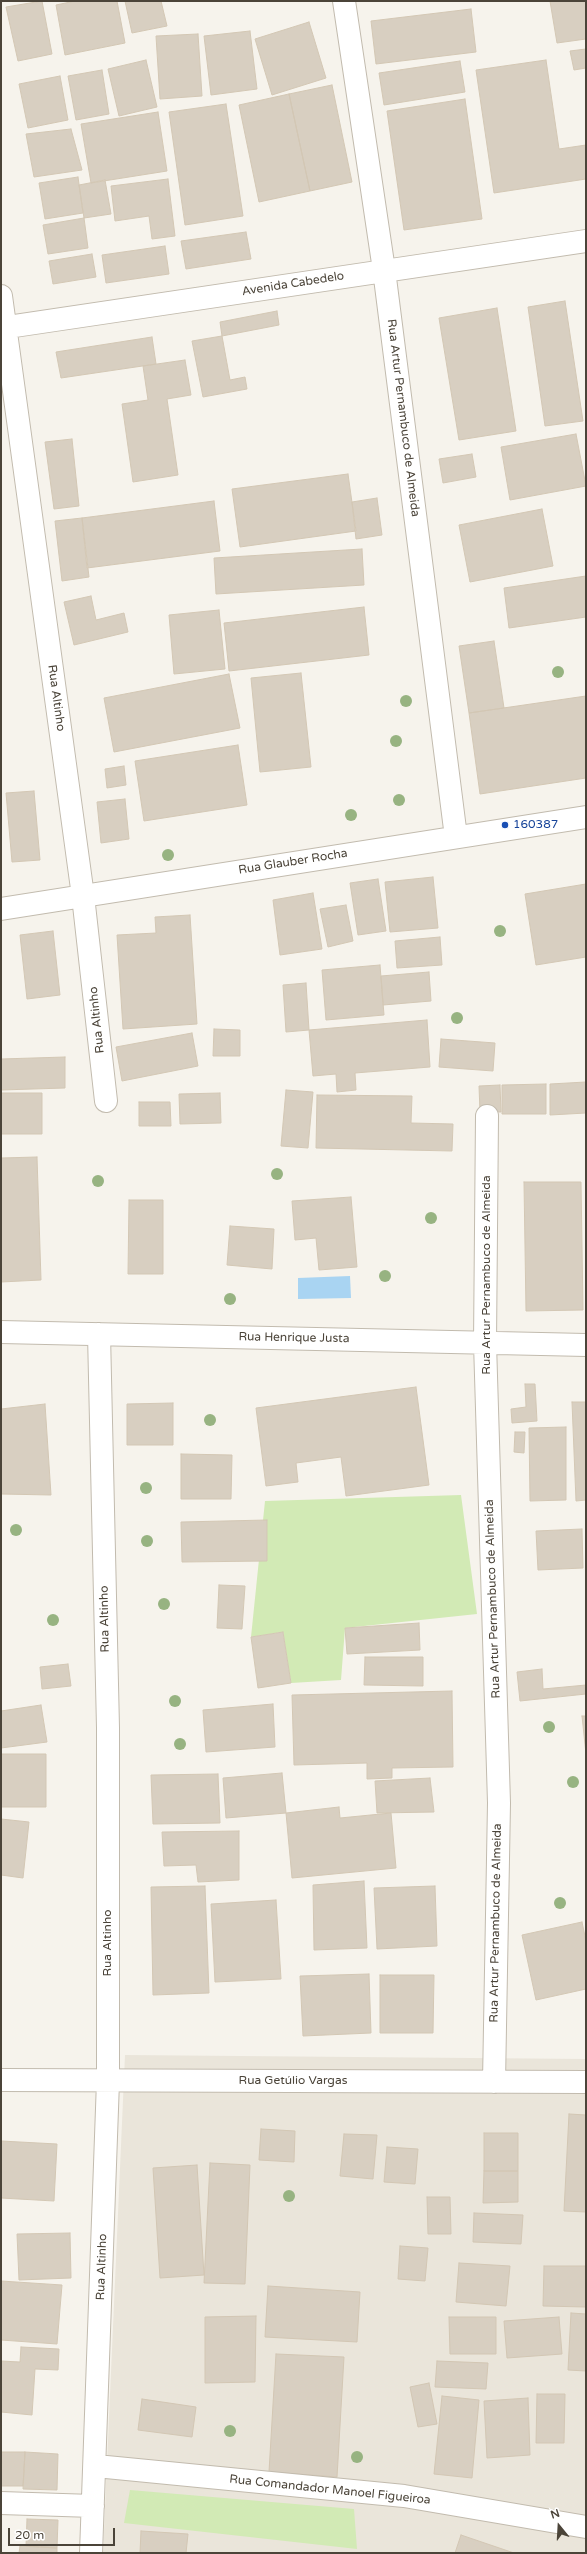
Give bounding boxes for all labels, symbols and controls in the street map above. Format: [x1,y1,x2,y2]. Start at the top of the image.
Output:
street label: Avenida Cabedelo [241,269,345,299]
street label: Rua Artur Pernambuco de Almeida [384,318,422,518]
street label: Rua Altinho [44,664,68,732]
place label: 160387 [513,818,558,832]
marker: 160387 [500,820,510,830]
street label: Rua Glauber Rocha [237,846,349,878]
street label: Rua Altinho [86,986,108,1054]
street label: Rua Artur Pernambuco de Almeida [480,1175,494,1375]
street label: Rua Henrique Justa [238,1330,350,1346]
street label: Rua Artur Pernambuco de Almeida [482,1499,504,1699]
street label: Rua Altinho [97,1585,113,1653]
street label: Rua Artur Pernambuco de Almeida [487,1823,505,2023]
street label: Rua Altinho [101,1909,115,1977]
street label: Rua Getúlio Vargas [239,2074,347,2088]
street label: Rua Altinho [94,2233,110,2301]
street label: Rua Comandador Manoel Figueiroa [229,2472,431,2508]
north arrow [539,2506,579,2546]
text: N [549,2507,561,2522]
scale bar [10,2520,117,2546]
text: 20 m [15,2528,44,2542]

